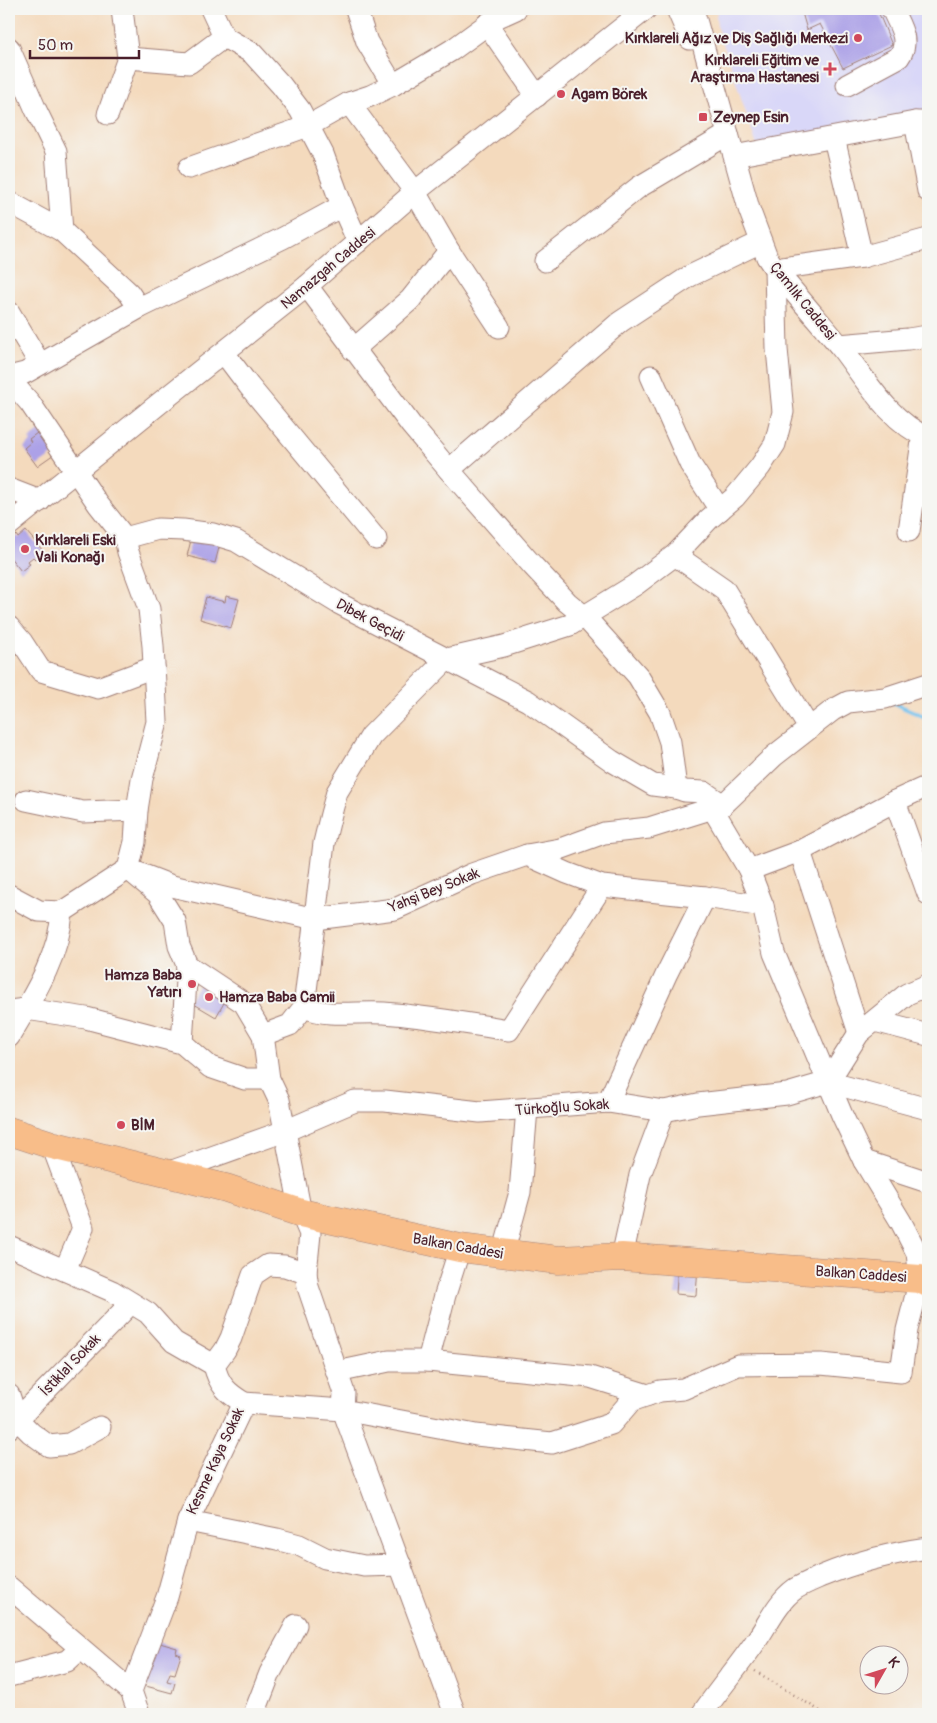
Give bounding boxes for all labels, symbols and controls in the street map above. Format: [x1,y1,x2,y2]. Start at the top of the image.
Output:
scale bar [30,28,139,60]
place label: Kırklareli Ağız ve Diş Sağlığı Merkezi [625,29,848,48]
marker: Kırklareli Ağız ve Diş Sağlığı Merkezi [852,32,864,44]
text: 50 m [38,36,73,55]
place label: Kırklareli Eğitim ve Araştırma Hastanesi [690,51,820,87]
marker: Kırklareli Eğitim ve Araştırma Hastanesi [823,62,837,76]
place label: Agam Börek [571,85,648,104]
marker: Agam Börek [555,88,567,100]
place label: Zeynep Esin [713,108,789,127]
marker: Zeynep Esin [697,111,709,123]
street label: Namazgah Caddesi [277,223,380,314]
street label: Çamlık Caddesi [765,259,840,344]
place label: Kırklareli Eski Vali Konağı [35,531,116,567]
marker: Kırklareli Eski Vali Konağı [19,543,31,555]
street label: Dibek Geçidi [333,595,407,646]
street label: Yahşi Bey Sokak [385,863,483,918]
place label: Hamza Baba Yatırı [104,966,182,1002]
marker: Hamza Baba Yatırı [186,978,198,990]
place label: Hamza Baba Camii [219,988,335,1007]
marker: Hamza Baba Camii [203,991,215,1003]
street label: Türkoğlu Sokak [514,1095,610,1120]
place label: BİM [131,1116,155,1135]
marker: BİM [115,1119,127,1131]
street label: Balkan Caddesi [411,1229,505,1264]
street label: Balkan Caddesi [815,1262,908,1287]
street label: İstiklal Sokak [36,1330,105,1401]
street label: Kesme Kaya Sokak [182,1404,249,1518]
north arrow [860,1646,910,1696]
text: K [884,1653,903,1671]

